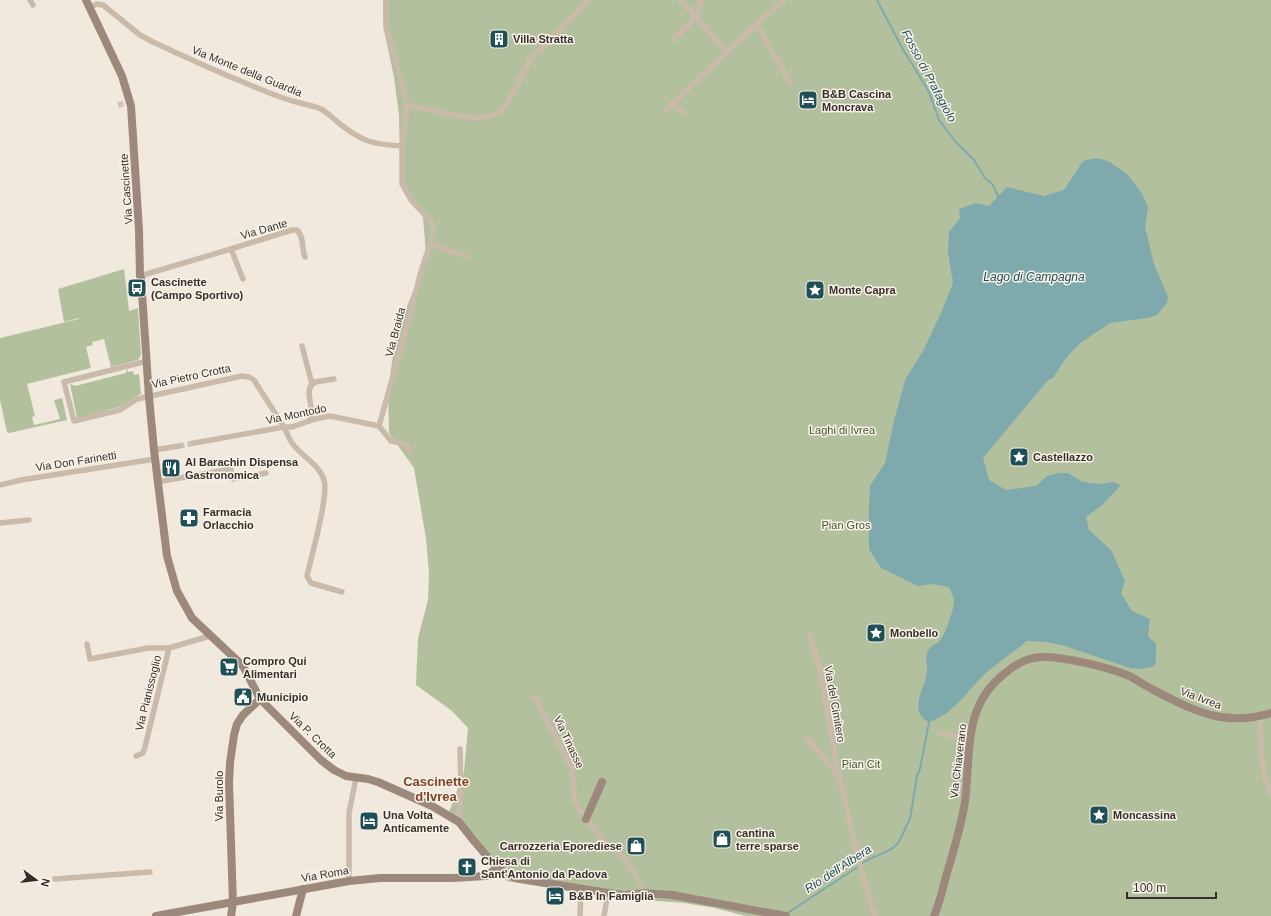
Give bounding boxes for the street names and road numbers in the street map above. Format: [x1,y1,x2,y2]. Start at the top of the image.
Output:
street label: Via Monte della Guardia [190,43,305,99]
street label: Via Cascinette [118,153,134,225]
street label: Via Dante [239,217,289,241]
street label: Via Braida [383,305,408,358]
street label: Via Pietro Crotta [150,362,232,390]
street label: Via Montodo [265,402,327,426]
street label: Via Don Farinetti [35,449,117,473]
street label: Via Pianissoglio [133,654,163,732]
street label: Via del Cimitero [822,665,848,743]
street label: Via Ivrea [1179,685,1224,712]
street label: Via P. Crotta [287,710,340,761]
street label: Via Tinasse [552,714,586,770]
street label: Via Chiaverano [947,723,969,799]
street label: Via Burolo [213,771,225,821]
street label: Via Roma [300,864,351,884]

